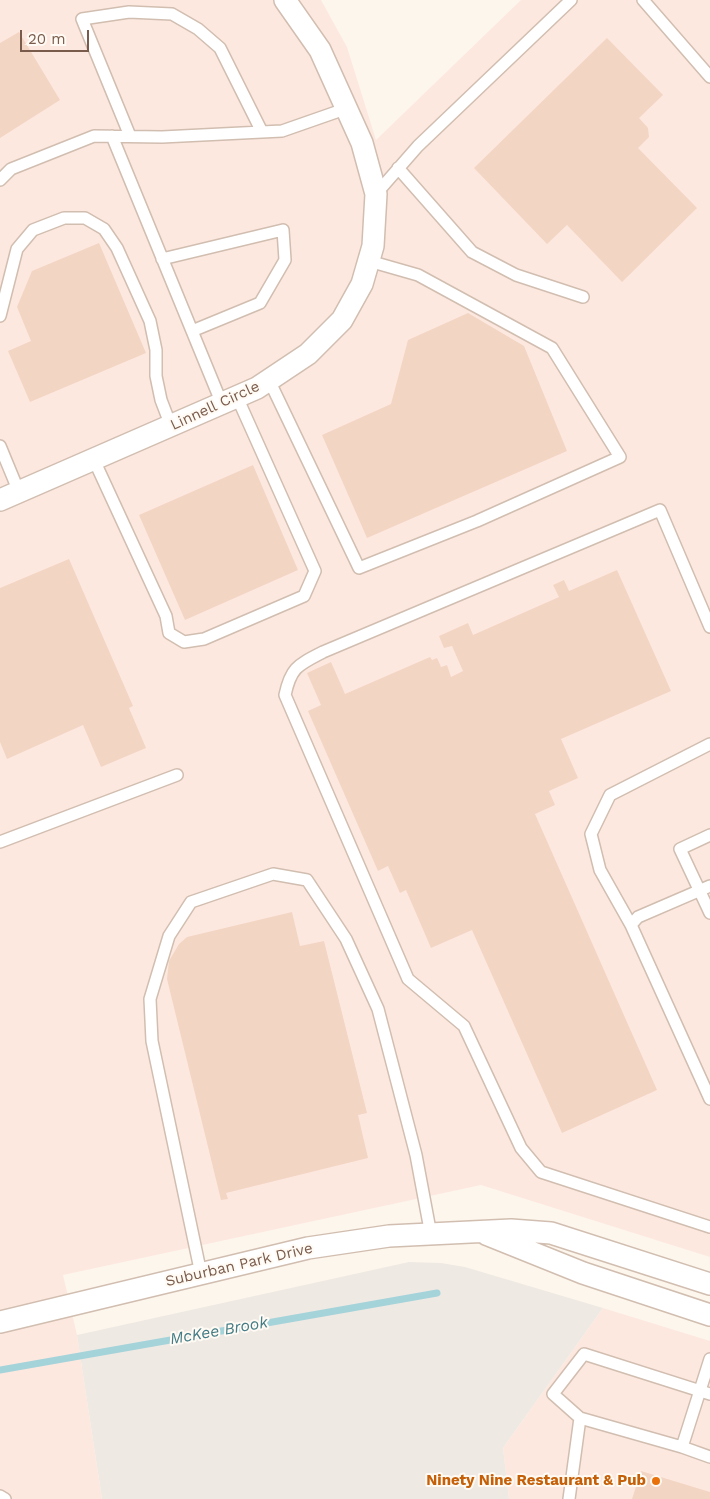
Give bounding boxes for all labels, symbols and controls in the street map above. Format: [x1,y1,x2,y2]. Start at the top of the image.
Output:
scale bar [22,20,91,52]
text: 20 m [28,30,66,48]
street label: Linnell Circle [168,377,262,435]
street label: Suburban Park Drive [164,1239,314,1291]
water label: McKee Brook [169,1313,269,1349]
place label: Ninety Nine Restaurant & Pub [426,1472,646,1490]
marker: Ninety Nine Restaurant & Pub [650,1475,662,1487]

